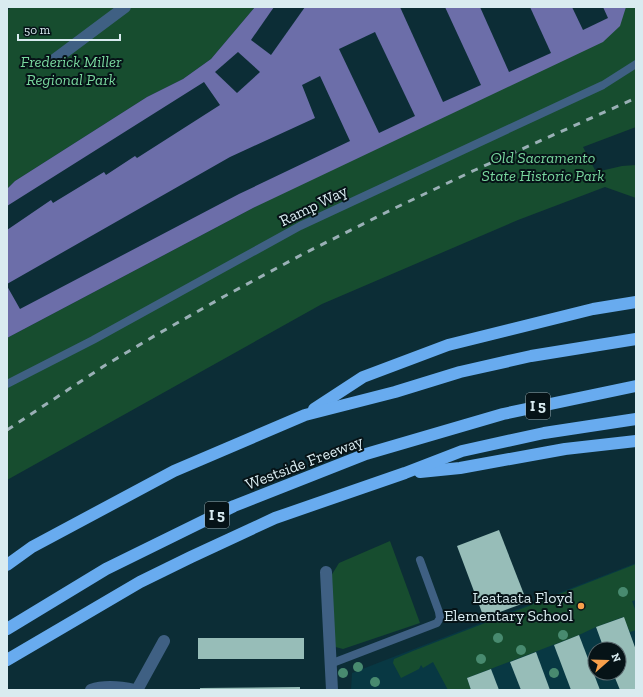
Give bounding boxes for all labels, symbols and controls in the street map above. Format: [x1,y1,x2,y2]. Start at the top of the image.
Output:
scale bar [18,16,120,42]
text: 50 m [24,23,51,37]
park label: Frederick Miller Regional Park [20,52,122,89]
park label: Old Sacramento State Historic Park [482,148,604,185]
street label: Ramp Way [276,181,351,230]
road number: I 5 [526,393,550,419]
street label: Westside Freeway [243,431,366,494]
road number: I 5 [205,502,229,528]
place label: Leataata Floyd Elementary School [444,588,573,625]
marker: Leataata Floyd Elementary School [576,601,586,611]
north arrow [587,641,627,681]
text: N [608,652,624,664]

